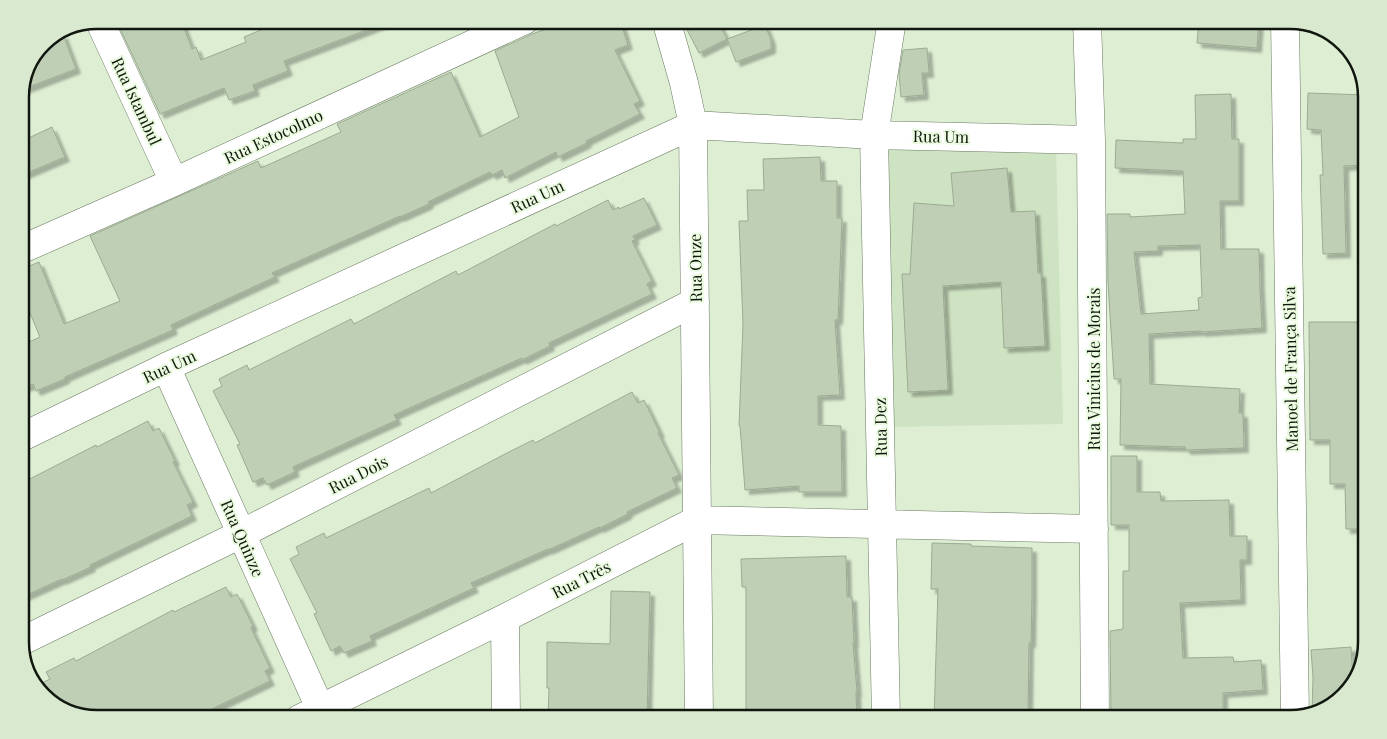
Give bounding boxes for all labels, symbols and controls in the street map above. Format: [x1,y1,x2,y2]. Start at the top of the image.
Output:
street label: Rua Istambul [107,54,167,149]
street label: Rua Estocolmo [220,104,326,168]
street label: Rua Um [913,125,969,147]
street label: Rua Um [507,175,567,217]
street label: Rua Onze [684,234,706,302]
street label: Manoel de França Silva [1278,286,1302,452]
street label: Rua Vinicius de Morais [1083,287,1104,451]
street label: Rua Um [139,345,199,387]
street label: Rua Dez [869,397,891,457]
street label: Rua Dois [325,450,391,498]
street label: Rua Quinze [217,496,269,580]
street label: Rua Três [548,555,614,603]

